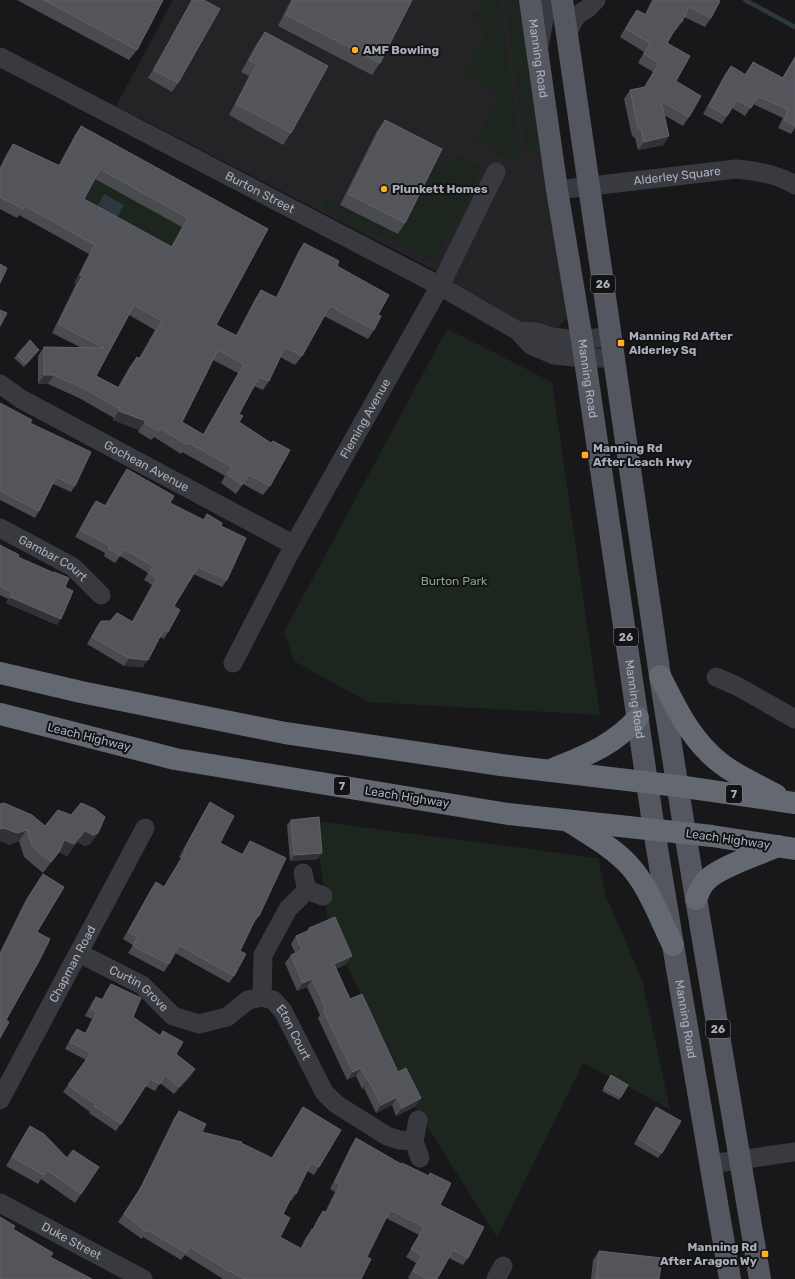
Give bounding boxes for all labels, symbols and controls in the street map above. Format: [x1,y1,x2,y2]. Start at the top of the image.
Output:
street label: Manning Road [526,18,551,99]
place label: AMF Bowling [363,43,439,57]
marker: AMF Bowling [350,45,360,55]
street label: Alderley Square [633,164,722,188]
street label: Burton Street [223,168,297,216]
place label: Plunkett Homes [392,182,488,196]
marker: Plunkett Homes [379,184,389,194]
road number: 26 [591,275,615,293]
place label: Manning Rd After Alderley Sq [629,329,733,357]
street label: Manning Road [575,338,600,419]
marker: Manning Rd After Alderley Sq [616,338,626,348]
street label: Fleming Avenue [337,376,393,461]
street label: Gochean Avenue [101,438,192,495]
place label: Manning Rd After Leach Hwy [593,441,692,469]
marker: Manning Rd After Leach Hwy [580,450,590,460]
street label: Gambar Court [16,532,90,584]
park label: Burton Park [421,574,488,588]
road number: 26 [614,628,638,646]
street label: Manning Road [622,659,647,740]
street label: Leach Highway [46,720,132,754]
road number: 7 [334,777,350,795]
street label: Leach Highway [364,783,451,811]
road number: 7 [726,785,742,803]
street label: Leach Highway [685,826,772,852]
street label: Chapman Road [46,923,99,1005]
street label: Curtin Grove [107,963,171,1014]
street label: Manning Road [672,979,699,1059]
street label: Eton Court [274,1002,314,1063]
road number: 26 [706,1020,730,1038]
street label: Duke Street [39,1219,104,1263]
place label: Manning Rd After Aragon Wy [660,1240,757,1268]
marker: Manning Rd After Aragon Wy [760,1249,770,1259]

